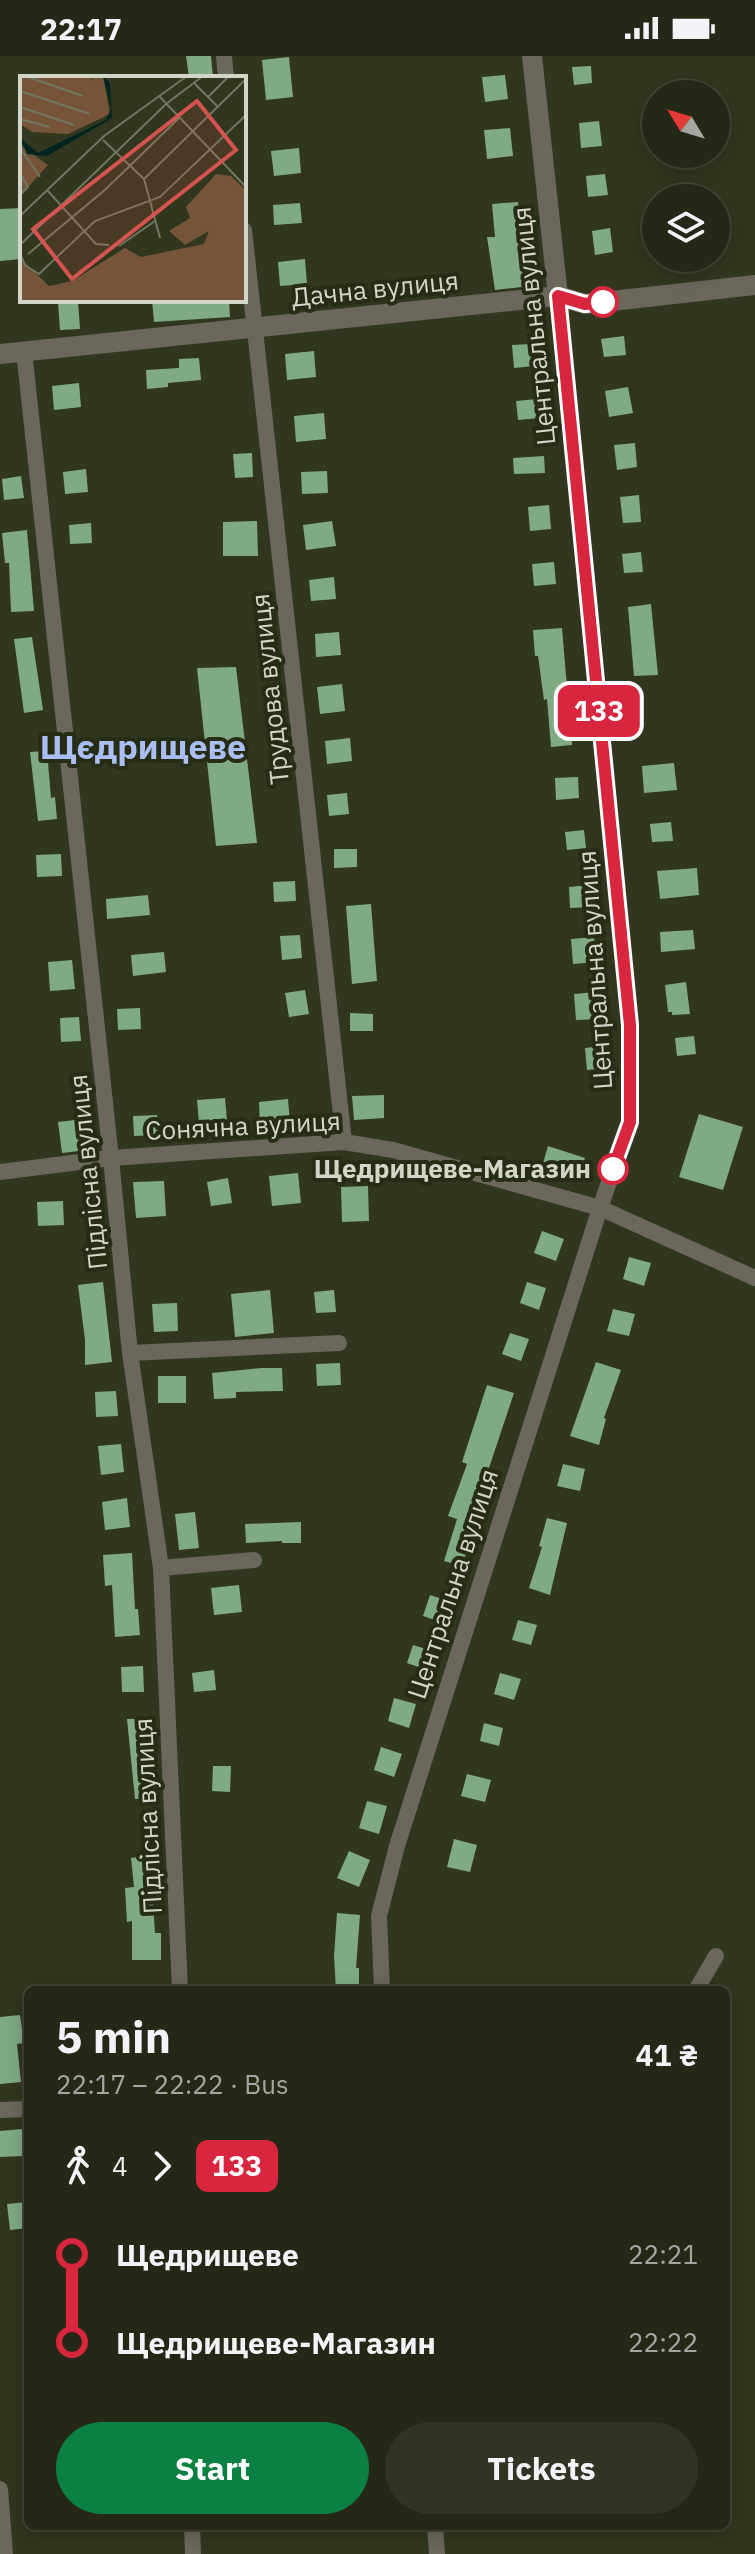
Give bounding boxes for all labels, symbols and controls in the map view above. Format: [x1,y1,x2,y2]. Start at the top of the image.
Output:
text: 22:17 [40,9,122,48]
inset map [20,76,246,302]
north arrow [642,80,730,168]
map controls [642,80,730,272]
button: layers [642,184,730,272]
street label: Центральна вулиця [504,205,562,447]
street label: Дачна вулиця [290,262,460,314]
unlabelled marker [588,287,618,317]
street label: Трудова вулиця [242,592,296,786]
line badge: 133 [553,685,645,737]
text: 133 [574,692,624,729]
district label: Щєдрищеве [40,724,246,768]
street label: Центральна вулиця [569,849,619,1091]
street label: Підлісна вулиця [60,1073,114,1271]
street label: Сонячна вулиця [144,1103,341,1147]
place label: Щедрищеве-Магазин [314,1151,591,1185]
marker: Щедрищеве-Магазин [598,1154,628,1184]
street label: Центральна вулиця [399,1464,505,1703]
street label: Підлісна вулиця [125,1717,169,1915]
text: 5 min [56,2008,171,2065]
text: 41 ₴ [636,2035,698,2074]
text: 22:17 – 22:22 · Bus [56,2067,289,2101]
icon: walk [56,2144,100,2188]
icon: forward [140,2144,184,2188]
text: 133 [212,2147,262,2184]
text: 4 [112,2149,128,2183]
text: Щедрищеве [116,2235,299,2274]
text: 22:21 [628,2237,698,2271]
text: Щедрищеве-Магазин [116,2323,436,2362]
text: 22:22 [628,2325,698,2359]
button: Start [56,2422,369,2514]
button: Tickets [385,2422,698,2514]

